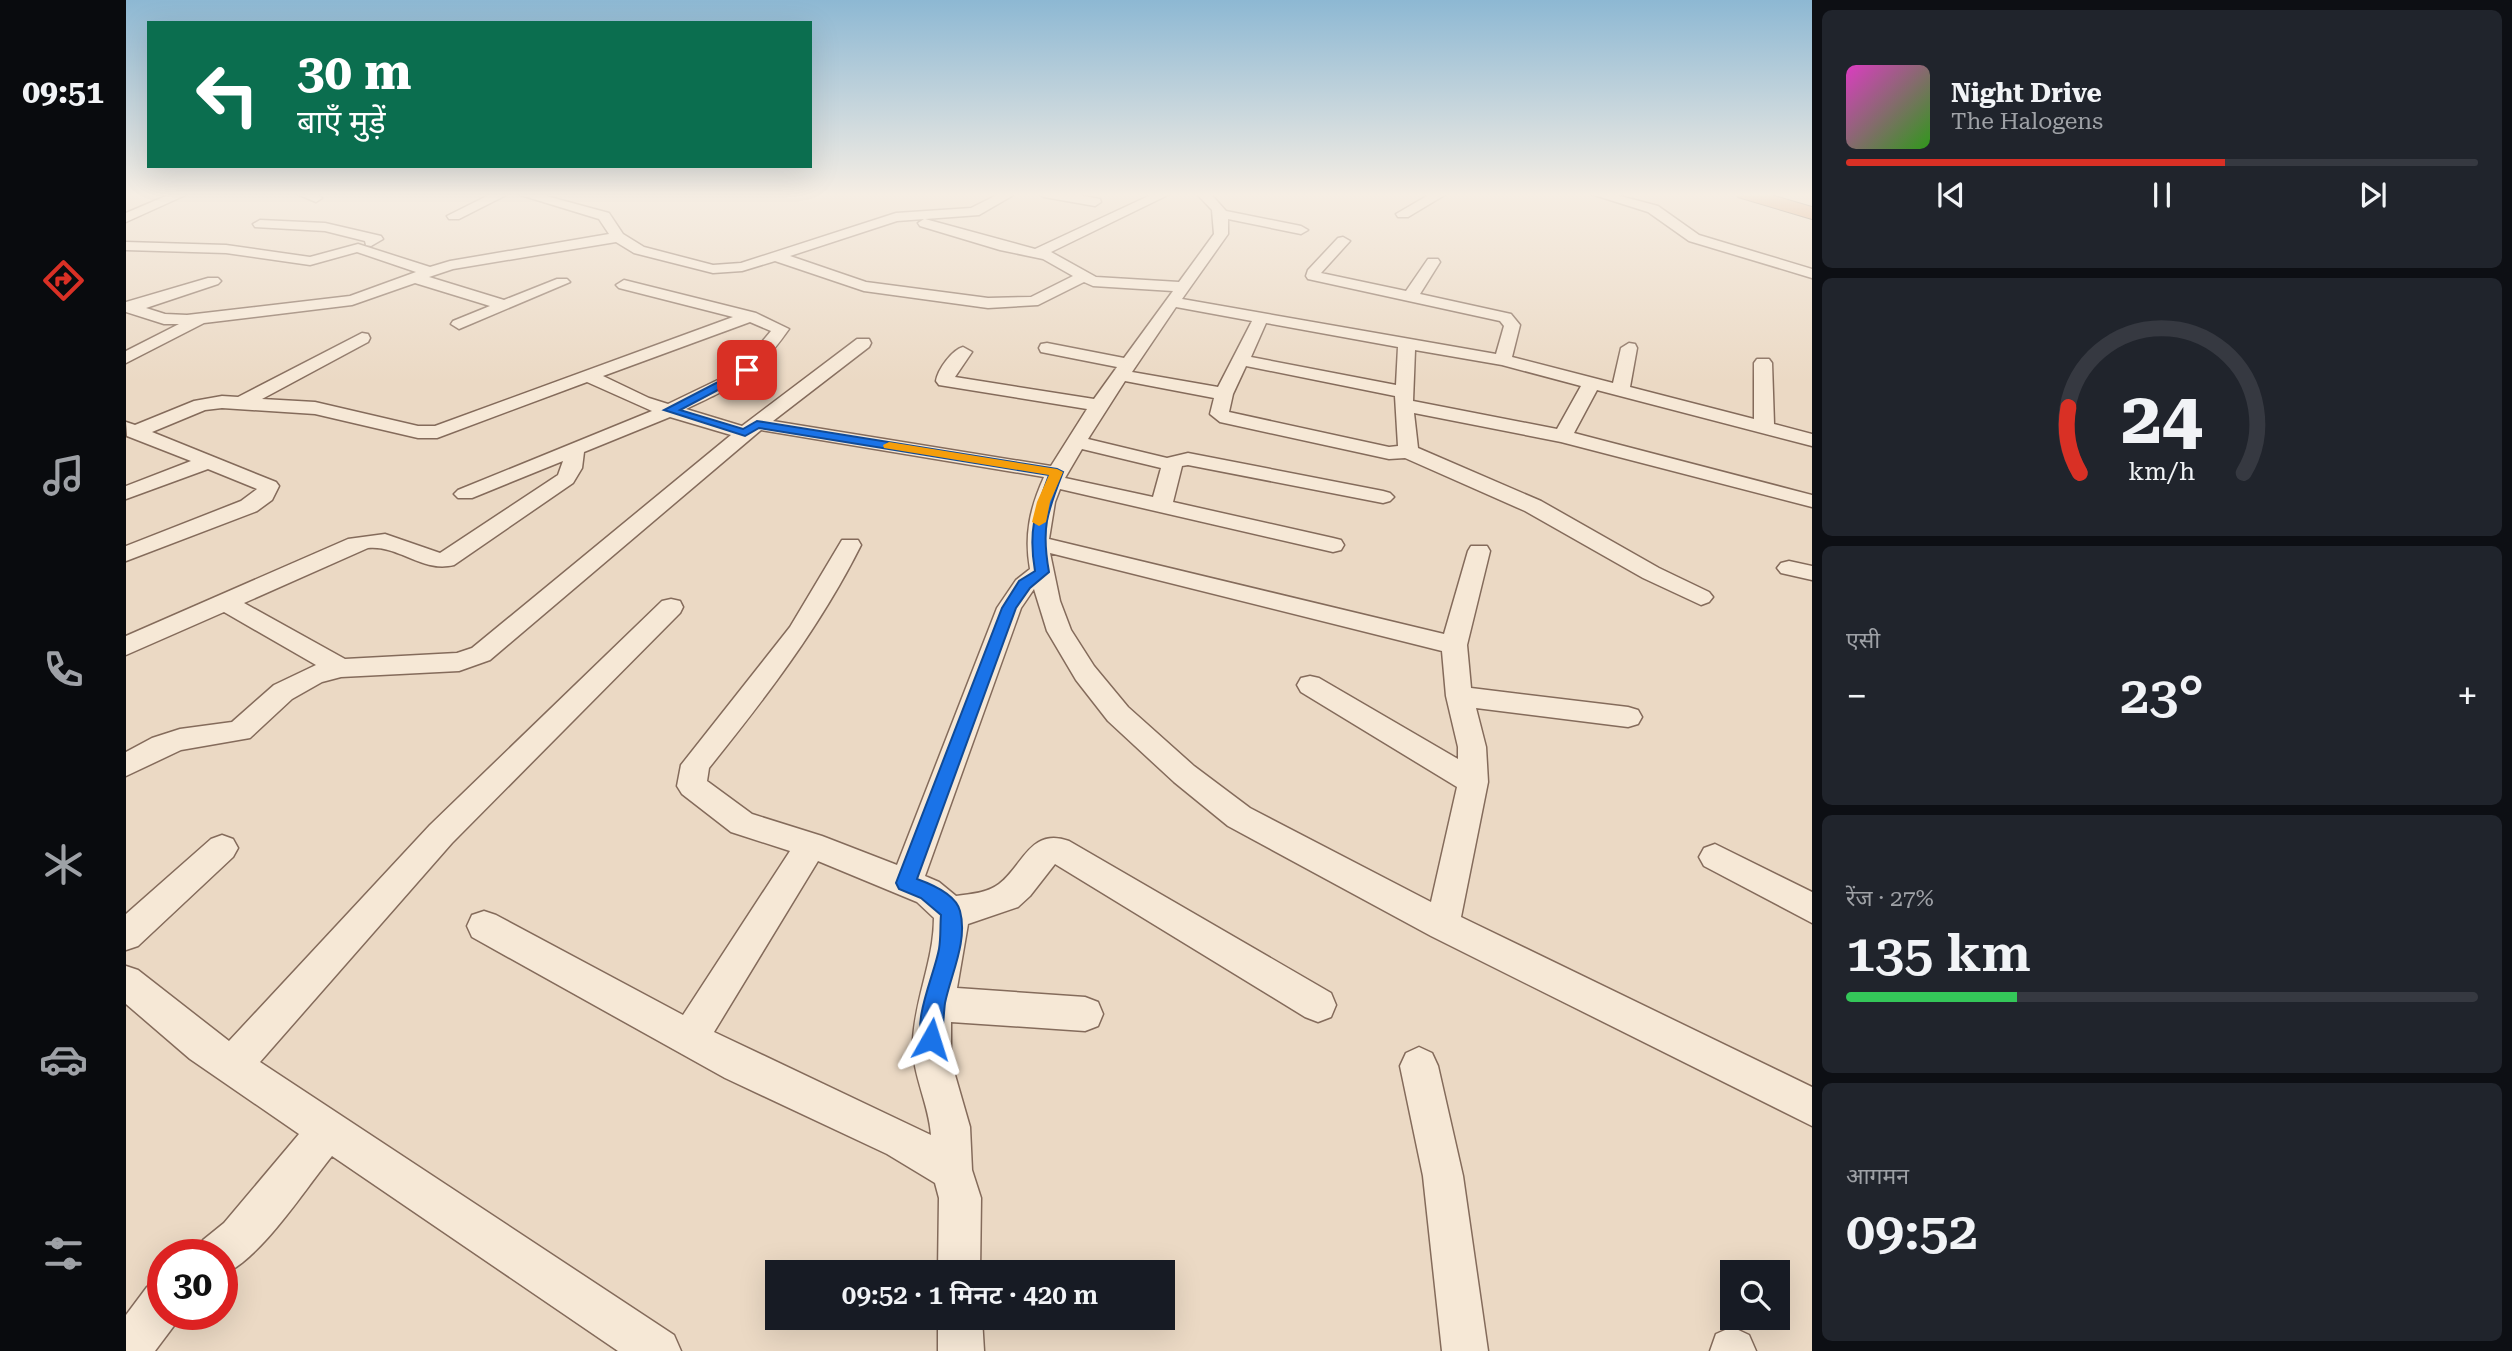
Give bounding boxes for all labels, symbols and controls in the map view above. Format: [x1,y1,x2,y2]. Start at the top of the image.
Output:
text: 30 m [297,44,412,101]
icon: left [182,49,273,140]
text: 09:51 [22,73,104,111]
text: Night Drive [1951,78,2102,108]
text: बाएँ मुड़ें [297,103,386,141]
text: The Halogens [1951,108,2103,135]
icon: previous [1932,176,1970,214]
icon: pause [2143,176,2181,214]
icon: next [2354,176,2392,214]
icon: directions [39,256,88,305]
pin [717,340,777,400]
icon: arrive [728,351,766,389]
text: 24 [2121,377,2203,462]
icon: music [39,451,88,500]
text: km/h [2129,457,2195,486]
text: एसी [1846,627,1880,654]
icon: phone [39,645,88,694]
text: 23° [2120,665,2204,726]
text: − [1846,674,1867,718]
text: + [2457,674,2478,718]
icon: climate [39,840,88,889]
text: रेंज · 27% [1846,885,1934,912]
text: 135 km [1846,923,2031,984]
position arrow [894,1002,968,1076]
icon: car [39,1035,88,1084]
text: आगमन [1846,1163,1909,1190]
text: 09:52 [1846,1201,1978,1262]
icon: filters [39,1229,88,1278]
speed limit sign: 30 [147,1239,238,1330]
map controls [1720,1260,1790,1330]
button: search [1720,1260,1790,1330]
text: 09:52 · 1 मिनट · 420 m [842,1280,1098,1310]

